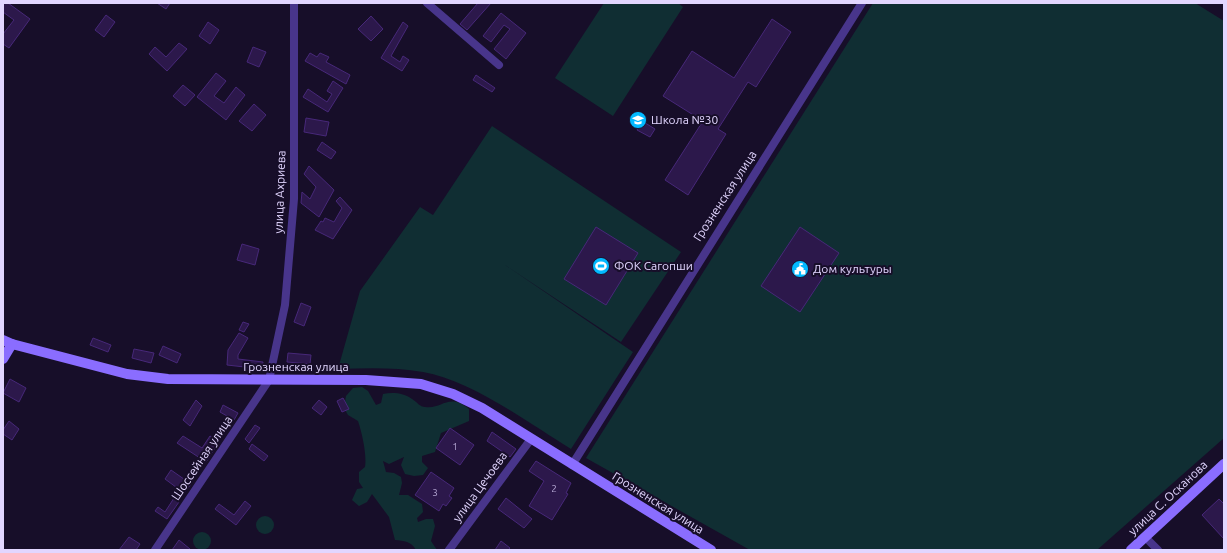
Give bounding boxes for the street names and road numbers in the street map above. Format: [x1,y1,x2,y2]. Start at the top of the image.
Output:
street label: Грозненская улица [690,148,759,243]
street label: улица Ахриева [272,150,287,234]
street label: Грозненская улица [243,360,349,373]
street label: Шоссейная улица [169,413,235,502]
street label: улица Цечоева [450,449,509,524]
street label: улица С. Осканова [1126,458,1210,538]
street label: Грозненская улица [610,469,706,536]

